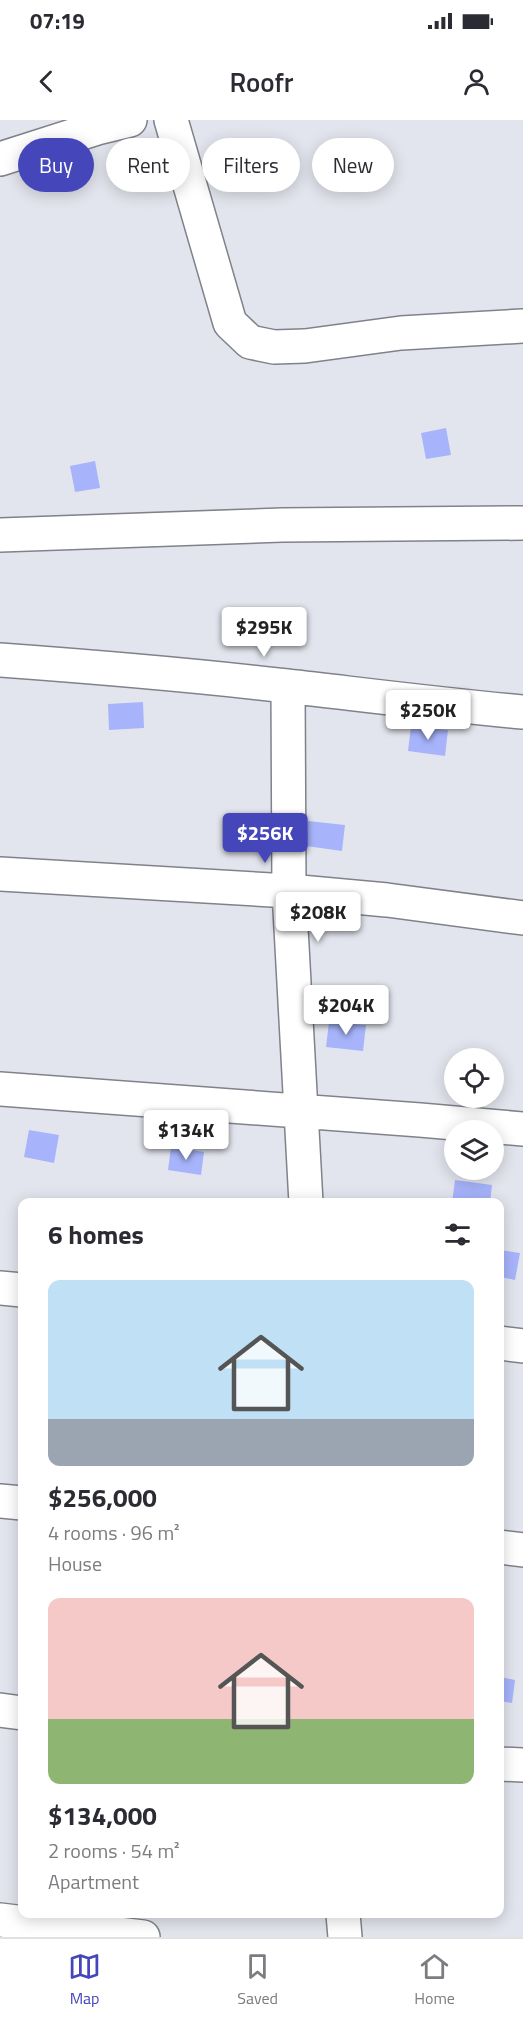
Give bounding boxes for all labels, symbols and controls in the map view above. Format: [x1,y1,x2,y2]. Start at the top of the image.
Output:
text: 07:19 [30,4,85,38]
text: Roofr [229,61,294,102]
icon: back [30,65,63,98]
icon: person [460,65,493,98]
chip: Buy [18,138,94,192]
chip: Rent [106,138,190,192]
chip: Filters [202,138,300,192]
chip: New [312,138,394,192]
pin: $295K [222,607,306,658]
text: $295K [236,611,292,642]
pin: $250K [386,690,470,741]
text: $250K [400,694,456,725]
pin: $256K [223,813,307,864]
text: $256K [237,817,293,848]
pin: $208K [276,892,360,943]
text: $208K [290,896,346,927]
pin: $204K [304,985,388,1036]
text: $204K [318,989,374,1020]
map controls [444,1048,504,1180]
button: locate [444,1048,504,1108]
pin: $134K [144,1110,228,1161]
text: $134K [158,1114,214,1145]
button: layers [444,1120,504,1180]
text: 6 homes [48,1215,144,1254]
icon: filters [441,1218,474,1251]
icon: home [207,1319,315,1427]
text: $256,000 [48,1478,157,1517]
text: 4 rooms · 96 m² [48,1517,180,1548]
text: House [48,1548,102,1579]
icon: home [207,1637,315,1745]
text: $134,000 [48,1796,157,1835]
text: 2 rooms · 54 m² [48,1835,180,1866]
text: Apartment [48,1866,139,1897]
tab: Map [68,1950,101,2010]
tab: Saved [237,1950,278,2010]
tab: Home [414,1950,455,2010]

